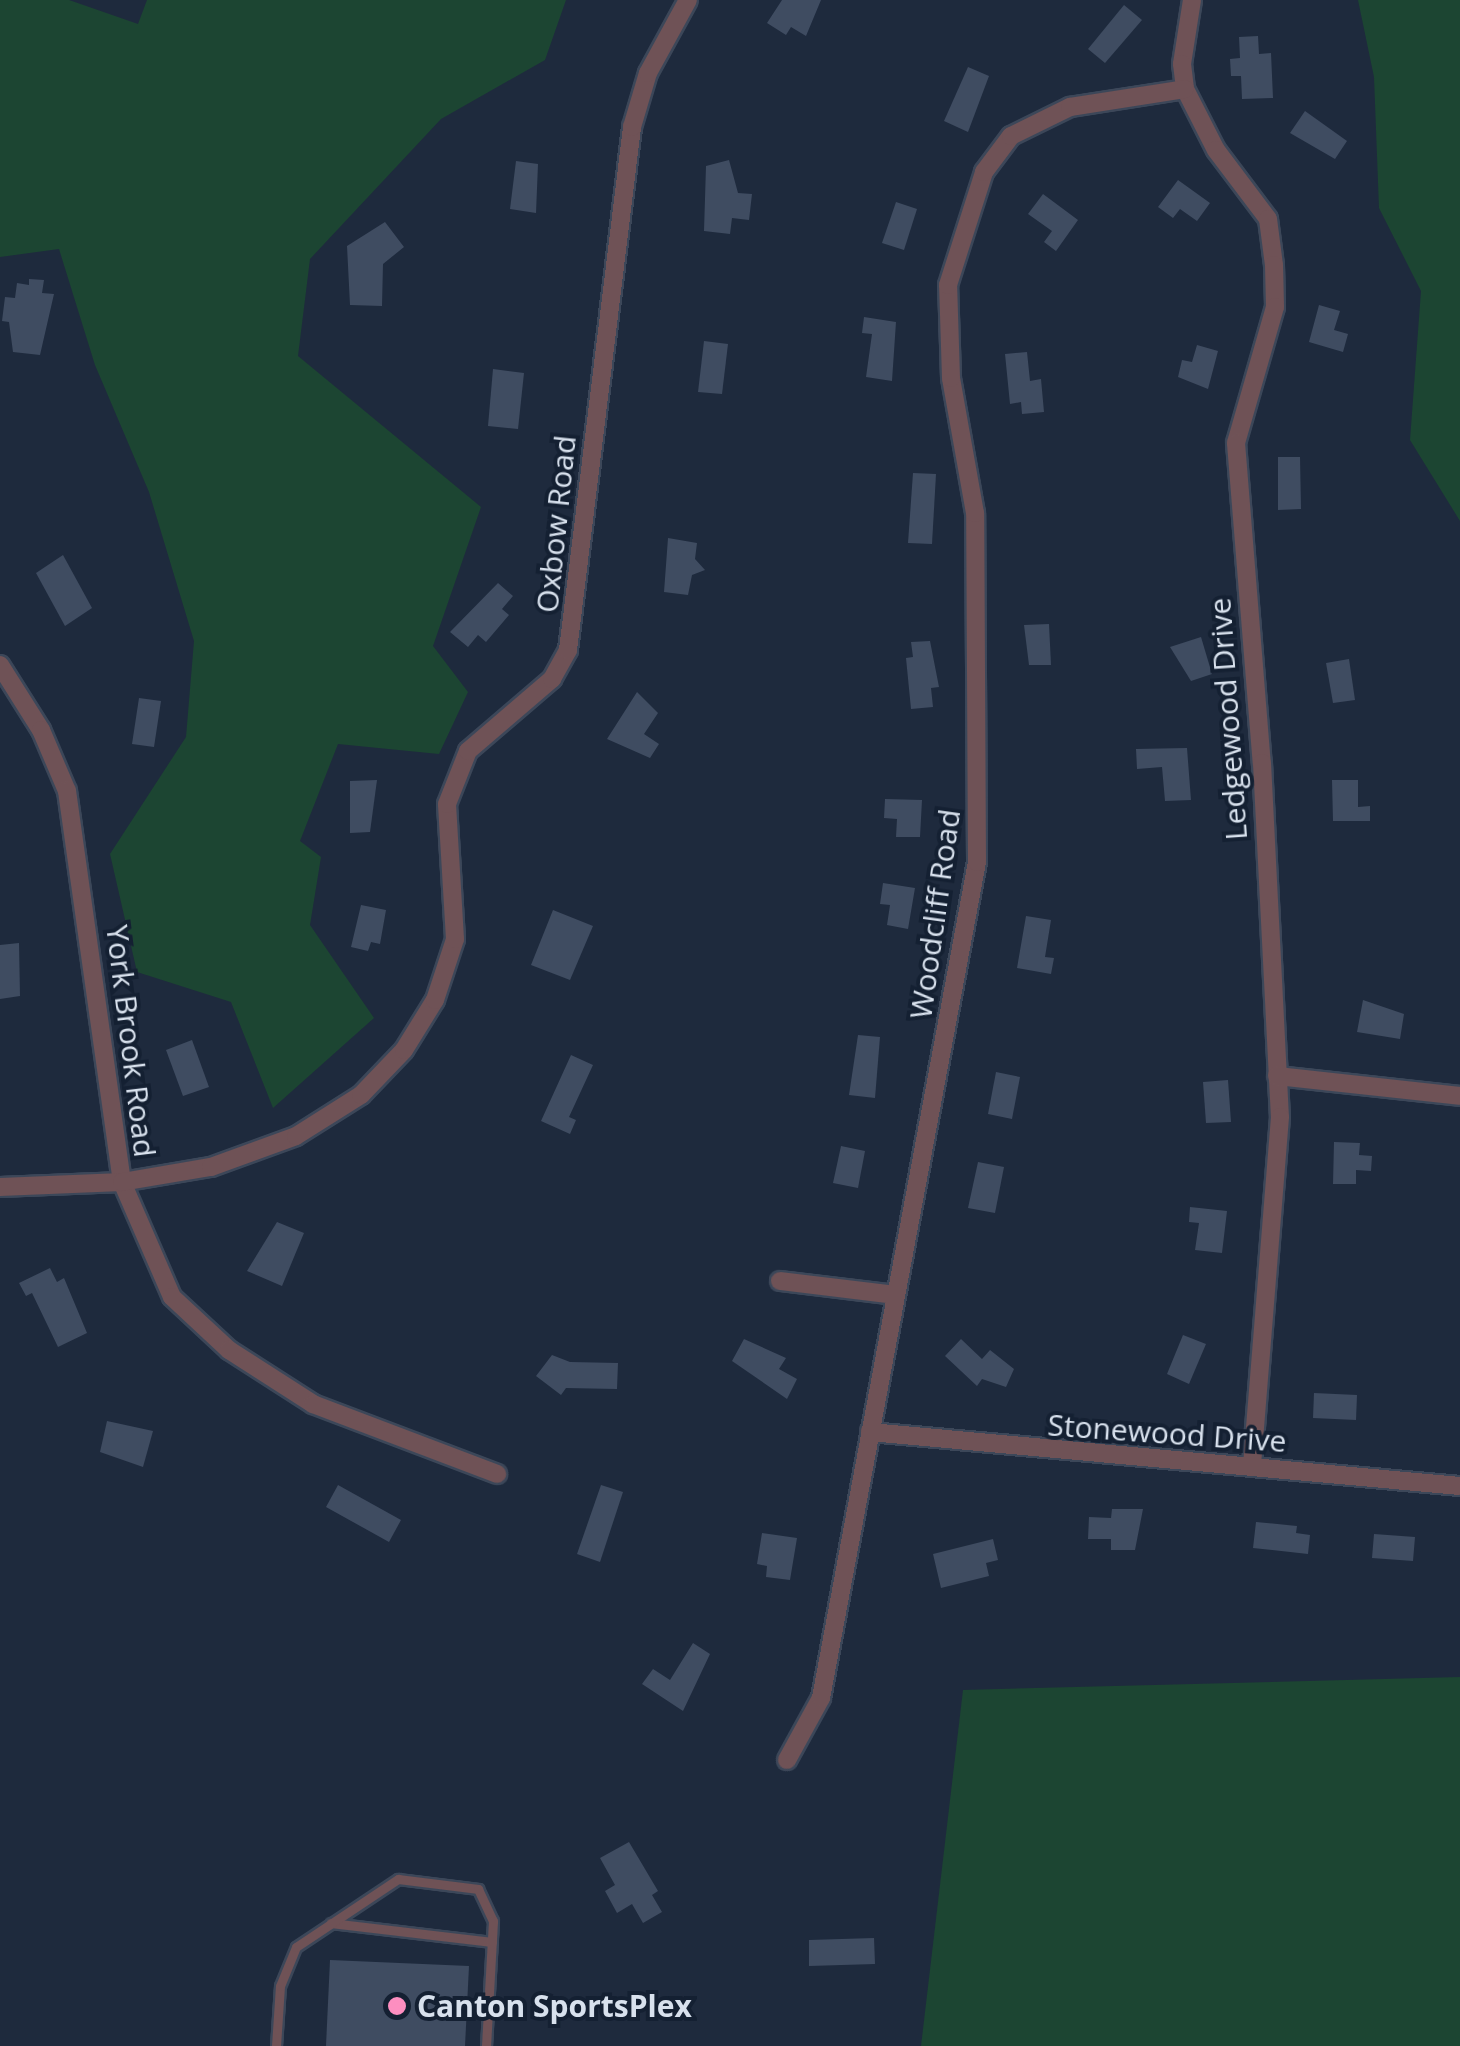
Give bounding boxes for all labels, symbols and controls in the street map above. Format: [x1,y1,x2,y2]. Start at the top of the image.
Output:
street label: Oxbow Road [529,434,583,614]
street label: Ledgewood Drive [1202,597,1254,841]
street label: Woodcliff Road [902,807,968,1021]
street label: York Brook Road [99,923,163,1159]
street label: Stonewood Drive [1046,1407,1288,1459]
place label: Canton SportsPlex [417,1988,692,2024]
marker: Canton SportsPlex [386,1995,408,2017]

